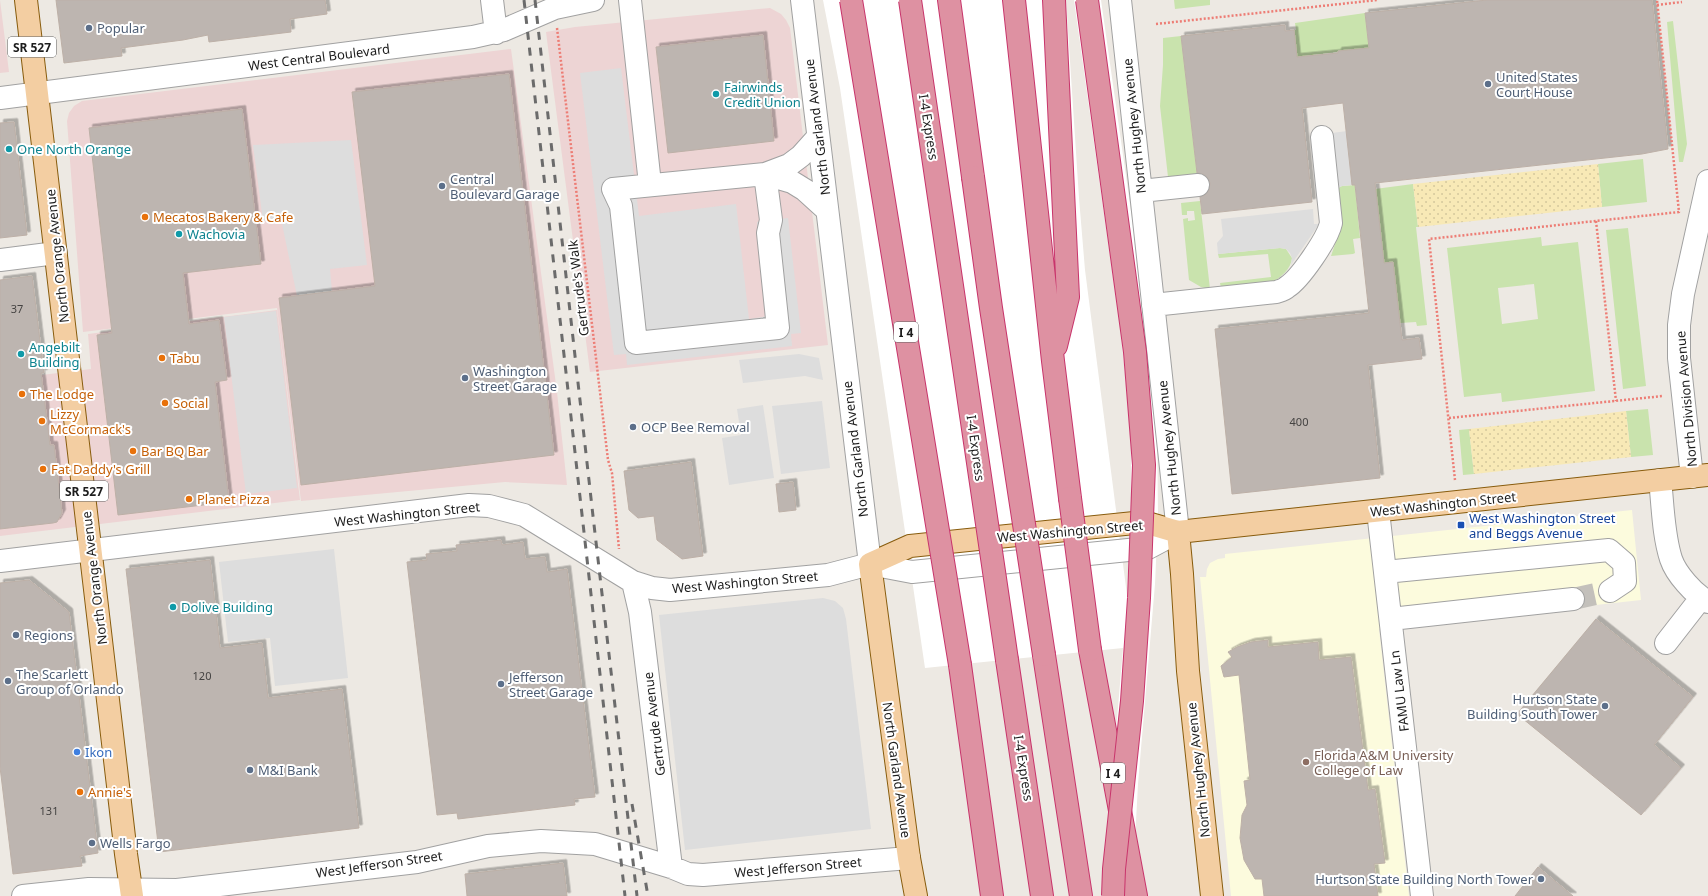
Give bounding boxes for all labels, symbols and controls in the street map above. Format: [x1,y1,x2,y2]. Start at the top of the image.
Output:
place label: Popular [97,19,145,37]
marker: Popular [84,23,94,33]
road number: SR 527 [8,37,56,57]
street label: West Central Boulevard [247,39,391,75]
street label: North Garland Avenue [800,58,834,196]
street label: North Hughey Avenue [1118,58,1150,194]
place label: United States Court House [1496,68,1578,101]
place label: Fairwinds Credit Union [724,78,801,111]
marker: United States Court House [1483,79,1493,89]
marker: Fairwinds Credit Union [711,89,721,99]
street label: I-4 Express [915,93,943,161]
place label: One North Orange [17,140,131,158]
marker: One North Orange [4,144,14,154]
place label: Central Boulevard Garage [450,170,560,203]
marker: Central Boulevard Garage [437,181,447,191]
street label: North Orange Avenue [41,188,73,324]
place label: Mecatos Bakery & Cafe [153,208,293,226]
marker: Mecatos Bakery & Cafe [140,212,150,222]
place label: Wachovia [187,225,245,243]
marker: Wachovia [174,229,184,239]
street label: Gertrude's Walk [563,239,593,337]
house number: 37 [11,301,23,316]
road number: I 4 [894,322,918,342]
street label: North Division Avenue [1671,330,1701,468]
place label: Angebilt Building [29,338,80,371]
marker: Angebilt Building [16,349,26,359]
place label: Tabu [170,349,200,367]
marker: Tabu [157,353,167,363]
place label: Washington Street Garage [473,362,557,395]
marker: Washington Street Garage [460,373,470,383]
street label: North Garland Avenue [838,380,872,518]
street label: North Hughey Avenue [1153,380,1185,516]
place label: The Lodge [30,385,94,403]
marker: The Lodge [17,389,27,399]
place label: Social [173,394,208,412]
marker: Social [160,398,170,408]
place label: Lizzy McCormack's [50,405,131,438]
street label: I-4 Express [962,414,990,482]
house number: 400 [1290,414,1308,429]
marker: Lizzy McCormack's [37,416,47,426]
place label: OCP Bee Removal [641,418,750,436]
marker: OCP Bee Removal [628,422,638,432]
place label: Bar BQ Bar [141,442,209,460]
marker: Bar BQ Bar [128,446,138,456]
place label: Fat Daddy's Grill [51,460,150,478]
marker: Fat Daddy's Grill [38,464,48,474]
road number: SR 527 [60,481,108,501]
street label: West Washington Street [1369,487,1517,521]
place label: Planet Pizza [197,490,270,508]
marker: Planet Pizza [184,494,194,504]
street label: West Washington Street [333,497,481,531]
place label: West Washington Street and Beggs Avenue [1469,509,1616,542]
street label: North Orange Avenue [77,510,111,646]
street label: West Washington Street [996,516,1144,546]
marker: West Washington Street and Beggs Avenue [1456,520,1466,530]
street label: West Washington Street [671,567,819,597]
place label: Dolive Building [181,598,273,616]
marker: Dolive Building [168,602,178,612]
place label: Regions [24,626,73,644]
marker: Regions [11,630,21,640]
street label: FAMU Law Ln [1385,649,1413,733]
place label: The Scarlett Group of Orlando [16,665,124,698]
house number: 120 [193,668,211,683]
place label: Jefferson Street Garage [507,668,593,701]
street label: Gertrude Avenue [639,671,669,777]
marker: The Scarlett Group of Orlando [3,676,13,686]
marker: Jefferson Street Garage [496,679,506,689]
place label: Hurtson State Building South Tower [1467,690,1598,723]
street label: North Garland Avenue [879,701,915,839]
marker: Hurtson State Building South Tower [1600,701,1610,711]
street label: North Hughey Avenue [1182,702,1214,838]
street label: I-4 Express [1010,734,1038,802]
place label: Ikon [85,743,112,761]
place label: Florida A&M University College of Law [1314,746,1454,779]
marker: Ikon [72,747,82,757]
marker: Florida A&M University College of Law [1301,757,1311,767]
place label: M&I Bank [258,761,318,779]
road number: I 4 [1101,763,1125,783]
marker: M&I Bank [245,765,255,775]
place label: Annie's [88,783,132,801]
marker: Annie's [75,787,85,797]
house number: 131 [40,803,58,818]
place label: Wells Fargo [100,834,171,852]
marker: Wells Fargo [87,838,97,848]
street label: West Jefferson Street [314,846,444,882]
street label: West Jefferson Street [734,852,863,882]
place label: Hurtson State Building North Tower [1315,870,1534,888]
marker: Hurtson State Building North Tower [1536,874,1546,884]

